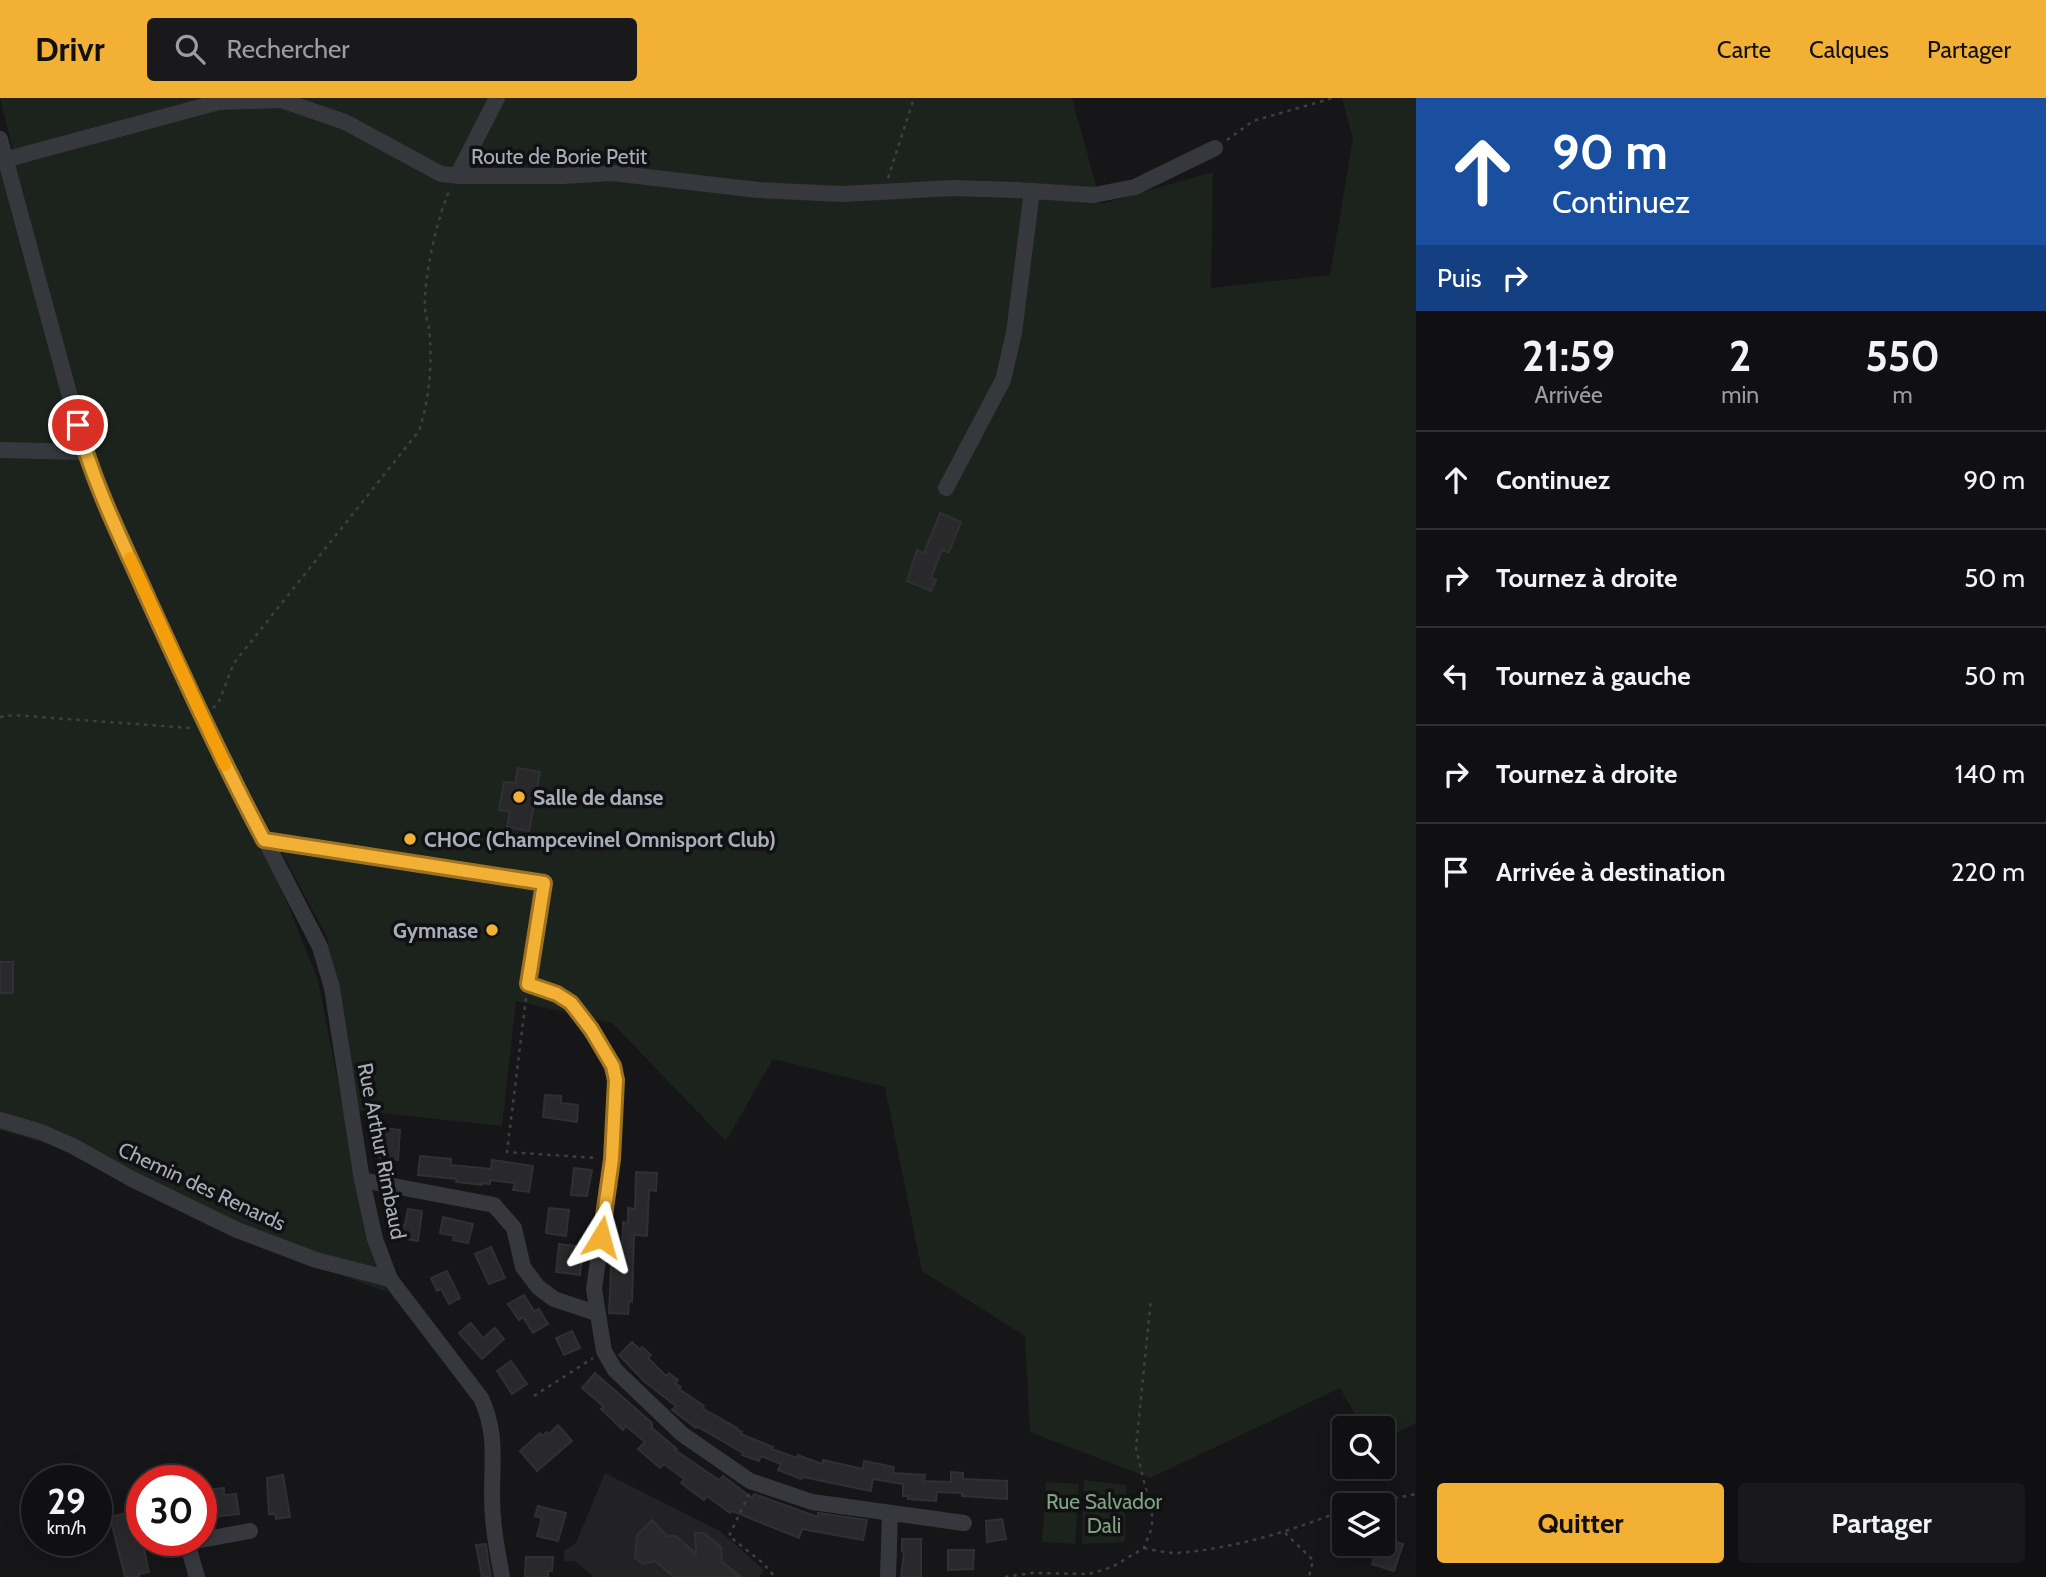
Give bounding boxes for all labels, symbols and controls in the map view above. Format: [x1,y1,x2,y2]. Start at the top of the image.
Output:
search box [147,18,637,81]
text: Drivr [35,29,105,69]
icon: search [171,30,209,68]
text: Rechercher [227,33,350,65]
text: Carte [1717,35,1771,64]
text: Calques [1809,35,1889,64]
text: Partager [1927,35,2011,64]
text: 90 m [1552,122,1668,181]
icon: ahead [1437,126,1528,217]
street label: Route de Borie Petit [471,144,647,169]
text: Continuez [1552,182,1690,221]
icon: right [1496,259,1534,297]
text: Puis [1437,262,1482,294]
text: 21:59 [1522,330,1615,382]
text: 2 [1729,330,1751,382]
text: 550 [1865,330,1940,382]
text: Arrivée [1535,381,1603,409]
text: min [1721,381,1759,409]
text: m [1893,381,1913,409]
pin [48,395,108,455]
icon: arrive [59,406,97,444]
icon: ahead [1437,461,1475,499]
text: Continuez [1496,464,1610,496]
text: 90 m [1963,464,2025,496]
icon: right [1437,559,1475,597]
text: Tournez à droite [1496,562,1678,594]
text: 50 m [1964,562,2025,594]
icon: left [1437,657,1475,695]
text: Tournez à gauche [1496,660,1691,692]
text: 50 m [1964,660,2025,692]
icon: right [1437,755,1475,793]
text: Tournez à droite [1496,758,1678,790]
text: 140 m [1955,758,2025,790]
place label: Salle de danse [533,785,664,810]
marker: Salle de danse [511,789,527,805]
place label: CHOC (Champcevinel Omnisport Club) [424,827,776,852]
marker: CHOC (Champcevinel Omnisport Club) [402,831,418,847]
icon: arrive [1437,853,1475,891]
text: Arrivée à destination [1496,856,1726,888]
text: 220 m [1951,856,2025,888]
place label: Gymnase [393,918,478,943]
marker: Gymnase [484,922,500,938]
street label: Rue Arthur Rimbaud [353,1061,411,1241]
street label: Chemin des Renards [114,1136,290,1236]
position arrow [564,1200,638,1274]
map controls [1332,1416,1395,1556]
button: search [1332,1416,1395,1479]
speed limit sign: 30 [126,1465,217,1556]
text: 29 [47,1480,86,1523]
button: Quitter [1437,1483,1724,1563]
button: Partager [1738,1483,2025,1563]
park label: Rue Salvador Dali [1046,1489,1162,1538]
button: layers [1332,1493,1395,1556]
text: km/h [47,1517,86,1539]

